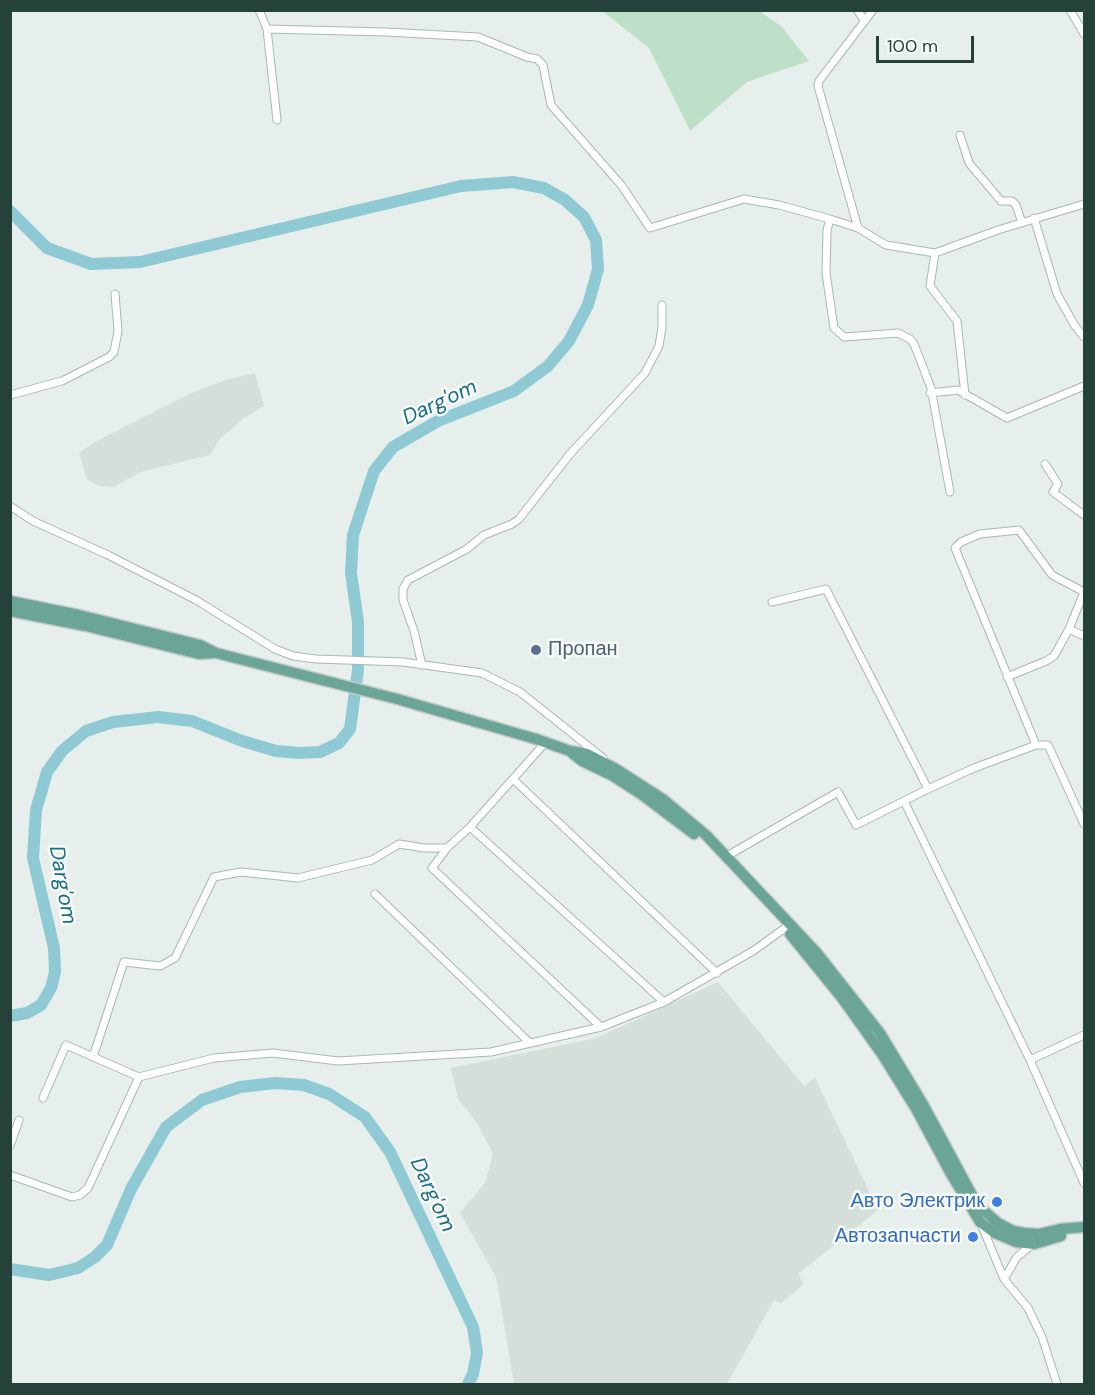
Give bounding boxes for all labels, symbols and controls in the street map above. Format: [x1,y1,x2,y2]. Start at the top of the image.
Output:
scale bar [879,24,976,62]
text: 100 m [887,34,938,58]
water label: Darg'om [399,375,481,431]
place label: Пропан [548,638,618,662]
marker: Пропан [529,643,543,657]
water label: Darg'om [43,844,81,926]
water label: Darg'om [404,1154,460,1236]
place label: Авто Электрик [850,1190,985,1214]
marker: Авто Электрик [990,1195,1004,1209]
place label: Автозапчасти [835,1225,961,1249]
marker: Автозапчасти [966,1230,980,1244]

